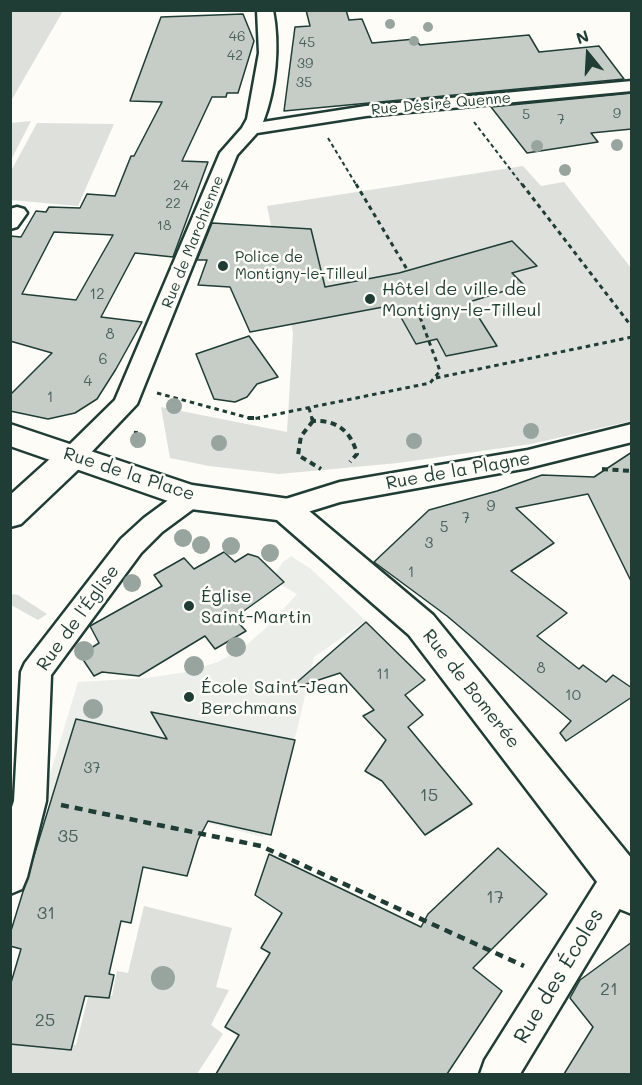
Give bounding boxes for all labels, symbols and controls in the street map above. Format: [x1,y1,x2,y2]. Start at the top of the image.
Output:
north arrow [558,24,618,84]
text: N [573,25,591,48]
house number: 46 [229,29,245,45]
house number: 45 [299,35,315,51]
house number: 42 [227,48,243,64]
house number: 39 [297,56,313,72]
house number: 35 [296,75,312,91]
street label: Rue Désiré Quenne [370,89,512,119]
house number: 9 [613,106,621,122]
house number: 5 [522,107,530,123]
house number: 7 [557,112,565,128]
street label: Rue de Marchienne [158,173,228,311]
house number: 24 [173,178,189,194]
house number: 22 [165,196,181,212]
house number: 18 [157,218,171,234]
place label: Police de Montigny-le-Tilleul [235,248,368,283]
marker: Police de Montigny-le-Tilleul [216,259,230,273]
place label: Hôtel de ville de Montigny-le-Tilleul [382,278,541,320]
house number: 12 [89,285,105,303]
marker: Hôtel de ville de Montigny-le-Tilleul [363,292,377,306]
house number: 8 [105,325,115,343]
house number: 6 [98,350,108,368]
house number: 4 [84,372,92,390]
house number: 1 [47,388,53,406]
street label: Rue de la Place [61,443,197,505]
street label: Rue de la Plagne [384,448,532,494]
house number: 9 [487,497,495,515]
house number: 7 [462,509,470,527]
house number: 5 [440,518,448,536]
house number: 3 [425,534,433,552]
street label: Rue de l'Église [32,561,124,675]
house number: 1 [408,563,414,581]
place label: Église Saint-Martin [201,585,311,628]
marker: Église Saint-Martin [182,599,196,613]
street label: Rue de Bomerée [418,625,524,753]
house number: 8 [536,659,546,677]
house number: 11 [376,665,390,683]
place label: École Saint-Jean Berchmans [201,676,349,718]
house number: 10 [565,686,581,704]
marker: École Saint-Jean Berchmans [182,690,196,704]
house number: 37 [83,759,101,777]
house number: 15 [420,784,438,806]
house number: 35 [57,825,79,847]
house number: 17 [486,886,504,908]
house number: 31 [37,902,55,924]
street label: Rue des Écoles [509,904,609,1048]
house number: 21 [600,978,618,1000]
house number: 25 [35,1009,55,1031]

